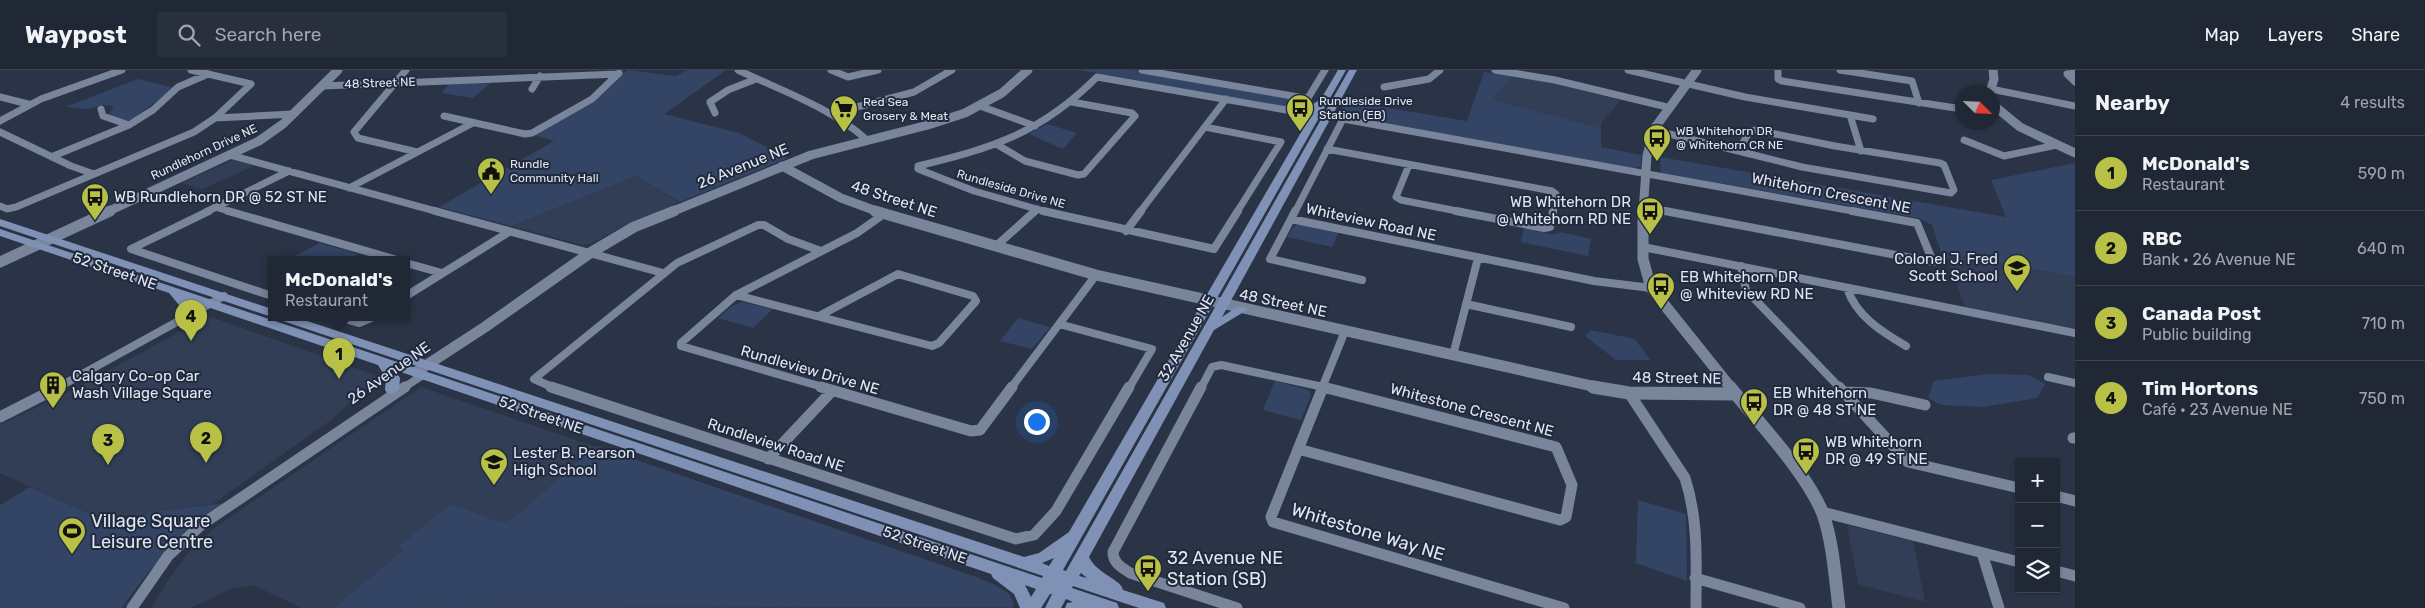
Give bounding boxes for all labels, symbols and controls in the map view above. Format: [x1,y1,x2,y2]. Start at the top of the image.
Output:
search box [157,12,507,57]
text: Waypost [25,21,127,49]
icon: search [175,21,203,49]
text: Search here [215,23,321,46]
text: Map [2205,24,2240,46]
text: Layers [2268,24,2323,46]
text: Share [2351,24,2400,46]
street label: 48 Street NE [344,75,416,91]
north arrow [1955,85,2000,130]
text: Nearby [2095,90,2170,115]
bus stop icon: Rundleside Drive Station (EB) [1285,93,1315,132]
text: 4 results [2340,93,2405,112]
supermarket icon: Red Sea Grosery & Meat [829,94,859,133]
place label: Rundleside Drive Station (EB) [1319,94,1413,122]
place label: Red Sea Grosery & Meat [863,95,948,123]
street label: Rundlehorn Drive NE [149,121,259,183]
bus stop icon: WB Whitehorn DR @ Whitehorn CR NE [1642,123,1672,162]
place label: WB Whitehorn DR @ Whitehorn CR NE [1676,124,1783,152]
street label: 26 Avenue NE [695,140,791,192]
text: McDonald's [2142,152,2250,175]
public building icon: Rundle Community Hall [476,156,506,195]
place label: Rundle Community Hall [510,157,599,185]
text: 1 [2107,164,2115,183]
text: 590 m [2358,164,2405,183]
street label: Rundleside Drive NE [955,167,1067,211]
street label: Whitehorn Crescent NE [1750,169,1912,217]
text: Restaurant [2142,175,2225,194]
street label: 48 Street NE [849,177,939,221]
bus stop icon: WB Rundlehorn DR @ 52 ST NE [80,182,110,221]
place label: WB Rundlehorn DR @ 52 ST NE [114,188,327,206]
place label: WB Whitehorn DR @ Whitehorn RD NE [1496,193,1631,228]
bus stop icon: WB Whitehorn DR @ Whitehorn RD NE [1635,196,1665,235]
street label: Whiteview Road NE [1304,199,1438,245]
text: RBC [2142,227,2182,250]
text: 2 [2106,239,2116,258]
text: 640 m [2357,239,2405,258]
street label: 52 Street NE [70,248,160,294]
place label: Colonel J. Fred Scott School [1894,250,1998,285]
text: Bank · 26 Avenue NE [2142,250,2296,269]
school or university icon: Colonel J. Fred Scott School [2002,253,2032,292]
popup [268,256,410,321]
text: McDonald's [285,268,393,291]
place label: EB Whitehorn DR @ Whiteview RD NE [1680,268,1814,303]
bus stop icon: EB Whitehorn DR @ Whiteview RD NE [1646,271,1676,310]
street label: 48 Street NE [1238,285,1328,321]
text: Restaurant [285,291,368,310]
street label: 32 Avenue NE [1154,292,1218,384]
pin: 4 [175,300,207,341]
text: Canada Post [2142,302,2261,325]
text: 3 [2106,314,2116,333]
text: 710 m [2362,314,2405,333]
text: Public building [2142,325,2252,344]
pin: 1 [323,338,355,379]
street label: 26 Avenue NE [344,338,434,408]
street label: Rundleview Drive NE [739,342,881,398]
place label: Calgary Co-op Car Wash Village Square [72,367,212,402]
street label: 48 Street NE [1632,368,1722,388]
building icon: Calgary Co-op Car Wash Village Square [38,370,68,409]
text: Tim Hortons [2142,377,2258,400]
street label: Whitestone Crescent NE [1388,379,1556,441]
place label: EB Whitehorn DR @ 48 ST NE [1773,384,1876,419]
bus stop icon: EB Whitehorn DR @ 48 ST NE [1739,387,1769,426]
text: 4 [2106,389,2116,408]
text: 750 m [2359,389,2405,408]
street label: 52 Street NE [496,392,586,438]
text: Café · 23 Avenue NE [2142,400,2293,419]
your location [1024,409,1050,435]
street label: Rundleview Road NE [705,414,847,476]
pin: 2 [190,422,222,463]
pin: 3 [92,424,124,465]
place label: WB Whitehorn DR @ 49 ST NE [1825,433,1927,468]
bus stop icon: WB Whitehorn DR @ 49 ST NE [1791,436,1821,475]
place label: Lester B. Pearson High School [513,444,635,479]
school or university icon: Lester B. Pearson High School [479,447,509,486]
map controls [2015,458,2060,593]
button: + [2015,458,2060,503]
street label: Whitestone Way NE [1288,498,1448,566]
button: − [2015,503,2060,548]
place label: Village Square Leisure Centre [91,510,213,553]
sports icon: Village Square Leisure Centre [57,516,87,555]
street label: 52 Street NE [880,522,970,568]
place label: 32 Avenue NE Station (SB) [1167,547,1283,590]
button: layers [2015,548,2060,593]
bus stop icon: 32 Avenue NE Station (SB) [1133,553,1163,592]

